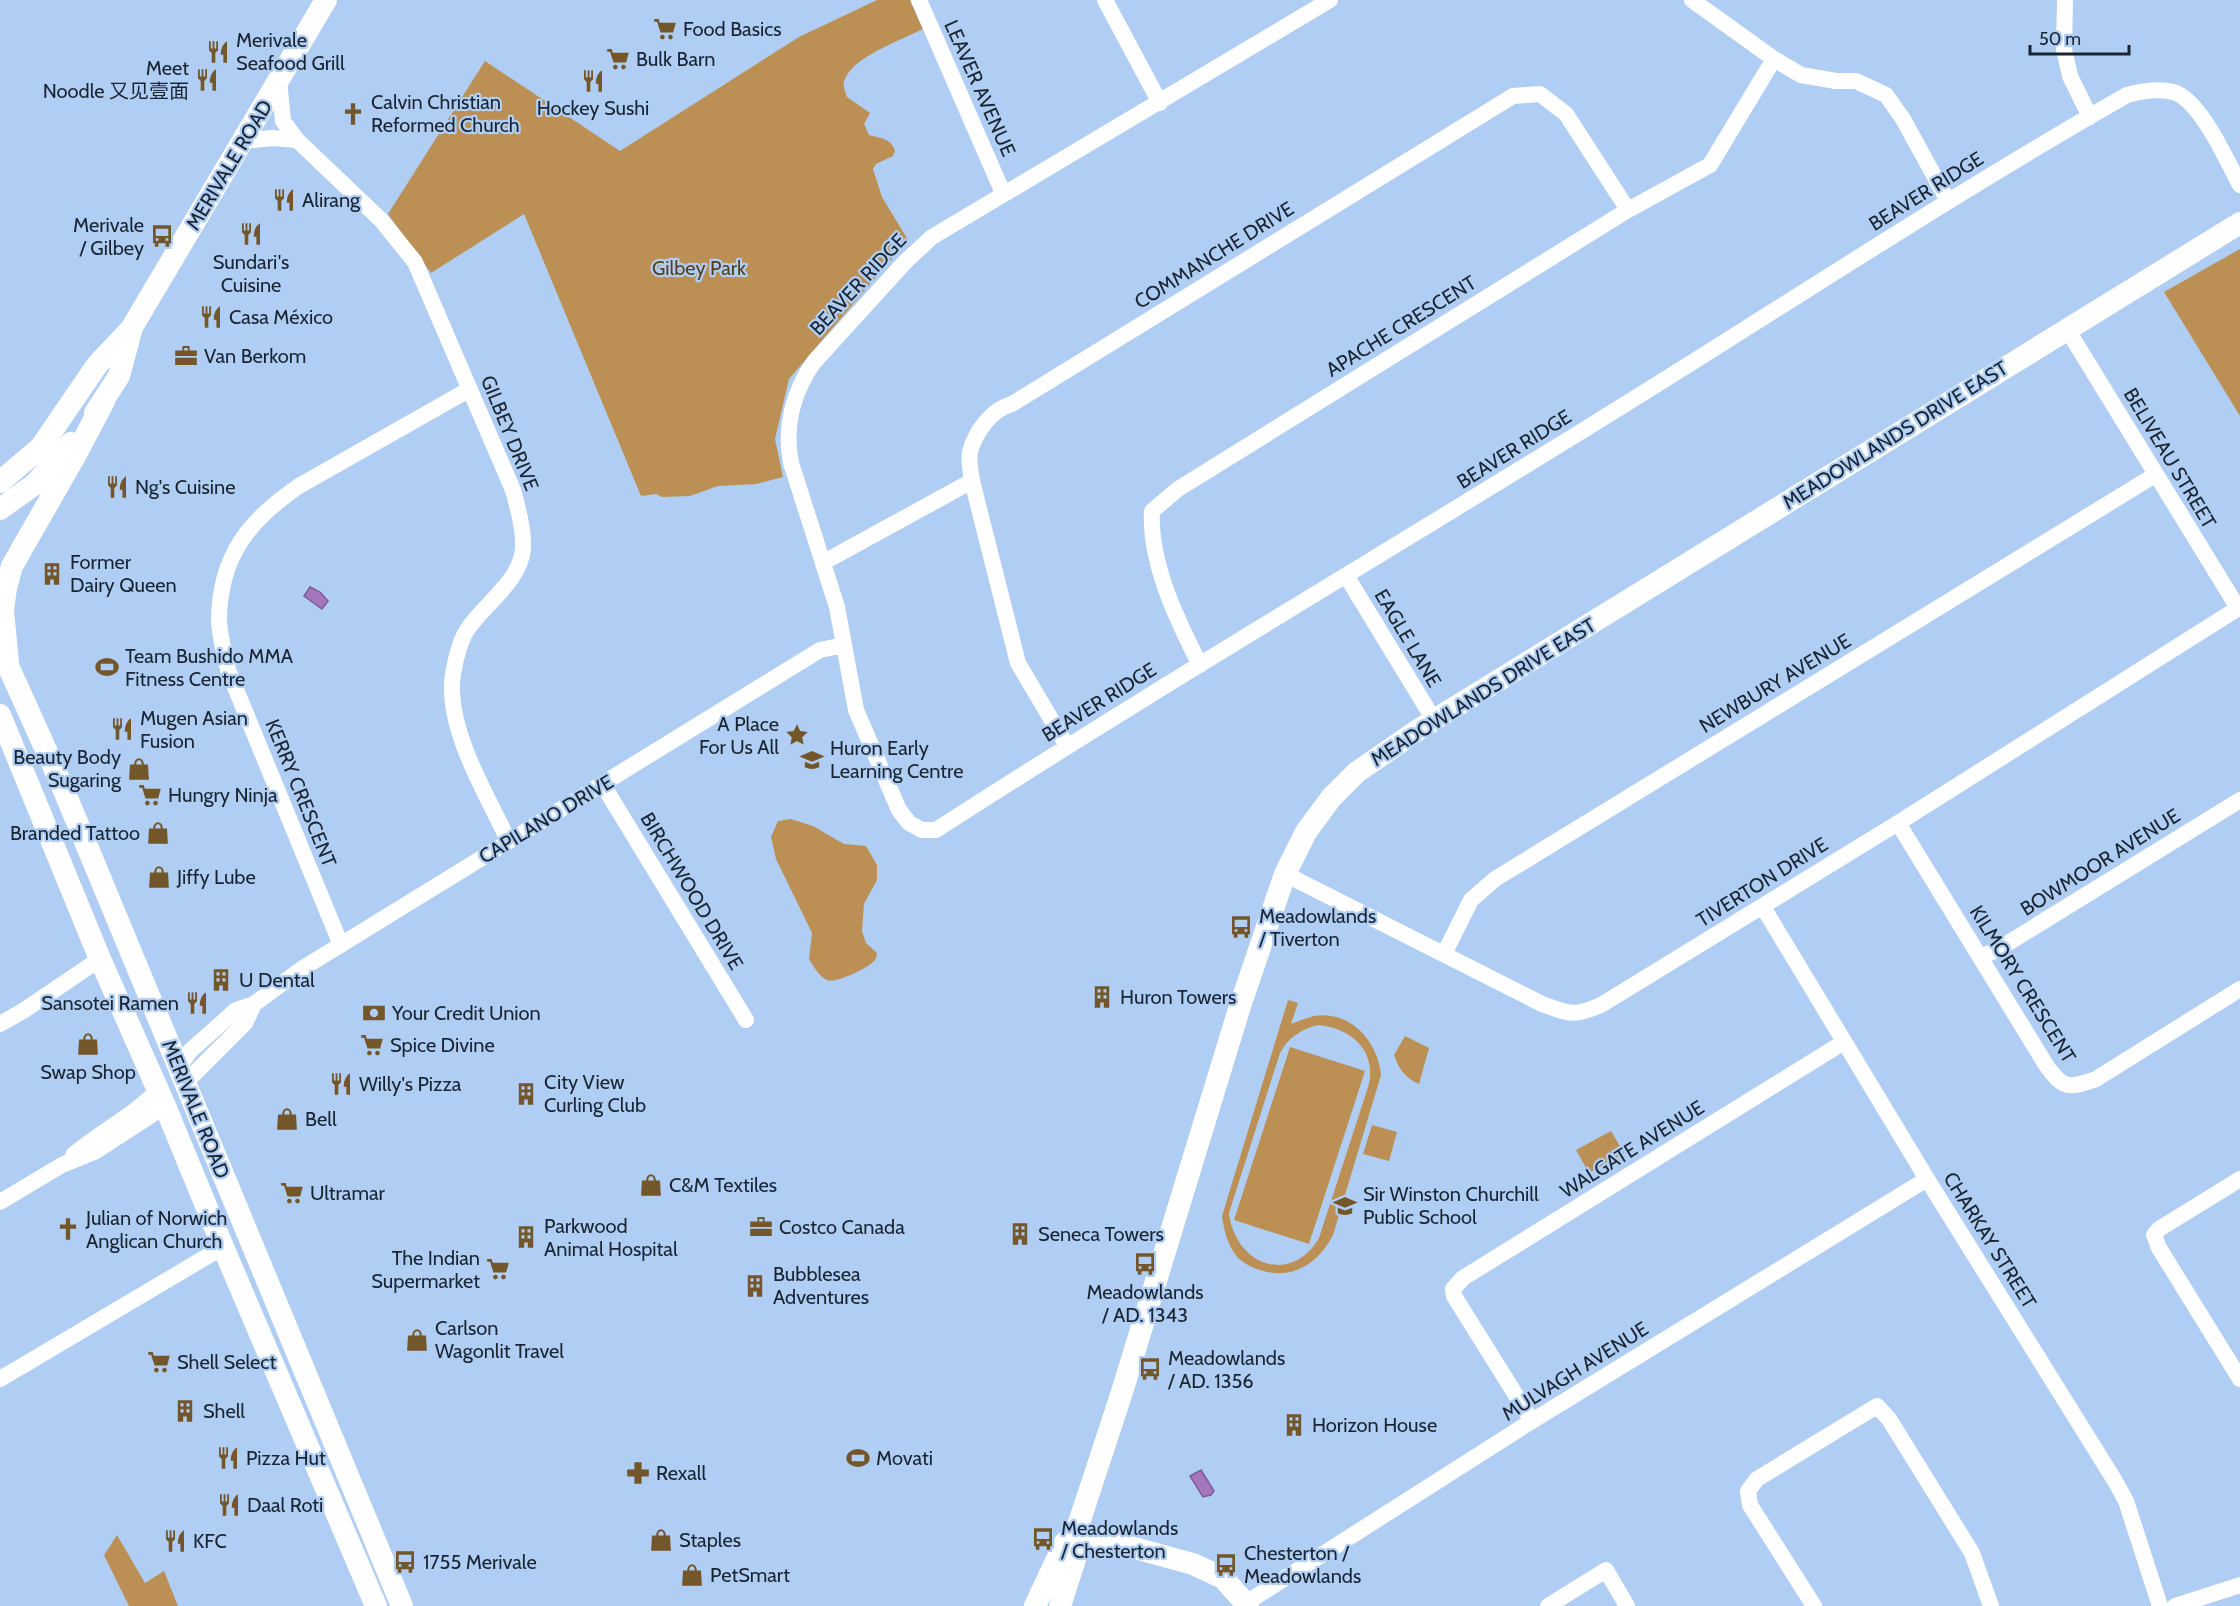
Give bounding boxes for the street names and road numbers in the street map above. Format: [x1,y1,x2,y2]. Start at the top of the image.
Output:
street label: LEAVER AVENUE [939,16,1021,160]
street label: MERIVALE ROAD [181,96,277,234]
street label: BEAVER RIDGE [1864,146,1988,236]
street label: COMMANCHE DRIVE [1130,196,1298,314]
street label: BEAVER RIDGE [805,228,911,340]
street label: APACHE CRESCENT [1322,270,1481,382]
street label: MEADOWLANDS DRIVE EAST [1778,356,2012,514]
street label: GILBEY DRIVE [476,372,544,494]
street label: BELIVEAU STREET [2119,383,2222,533]
street label: BEAVER RIDGE [1452,404,1576,494]
street label: EAGLE LANE [1369,585,1447,691]
street label: MEADOWLANDS DRIVE EAST [1366,613,1600,771]
street label: NEWBURY AVENUE [1695,628,1855,738]
street label: BEAVER RIDGE [1037,657,1161,747]
street label: KERRY CRESCENT [260,716,342,871]
street label: CAPILANO DRIVE [474,769,618,869]
street label: BOWMOOR AVENUE [2016,803,2184,921]
street label: BIRCHWOOD DRIVE [636,808,748,974]
street label: TIVERTON DRIVE [1692,832,1832,932]
street label: KILMORY CRESCENT [1965,901,2081,1067]
street label: MERIVALE ROAD [157,1036,235,1182]
street label: WALGATE AVENUE [1556,1095,1708,1203]
street label: CHARKAY STREET [1938,1167,2042,1313]
street label: MULVAGH AVENUE [1497,1316,1653,1426]

